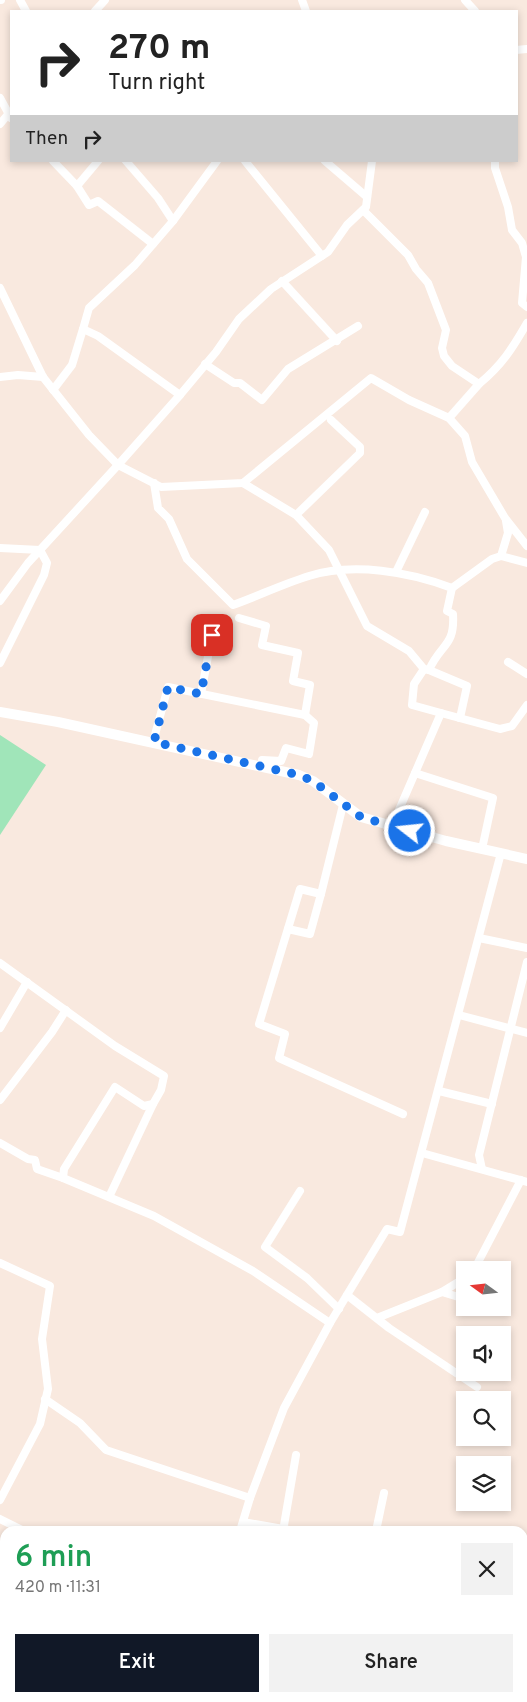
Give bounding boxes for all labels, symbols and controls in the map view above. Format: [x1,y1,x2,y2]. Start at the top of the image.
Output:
text: 270 m [108,27,210,71]
icon: right [25,30,90,95]
text: Turn right [108,70,205,97]
icon: right [78,125,106,153]
text: Then [25,127,68,151]
pin [191,614,233,656]
icon: arrive [198,621,226,649]
position arrow [383,804,435,856]
north arrow [456,1261,511,1316]
map controls [456,1261,511,1511]
button: sound [456,1326,511,1381]
button: search [456,1391,511,1446]
button: layers [456,1456,511,1511]
text: 6 min [15,1540,92,1577]
button: close [461,1543,513,1595]
text: 420 m · 11:31 [15,1578,101,1598]
button: Exit [15,1634,259,1692]
button: Share [269,1634,513,1692]

